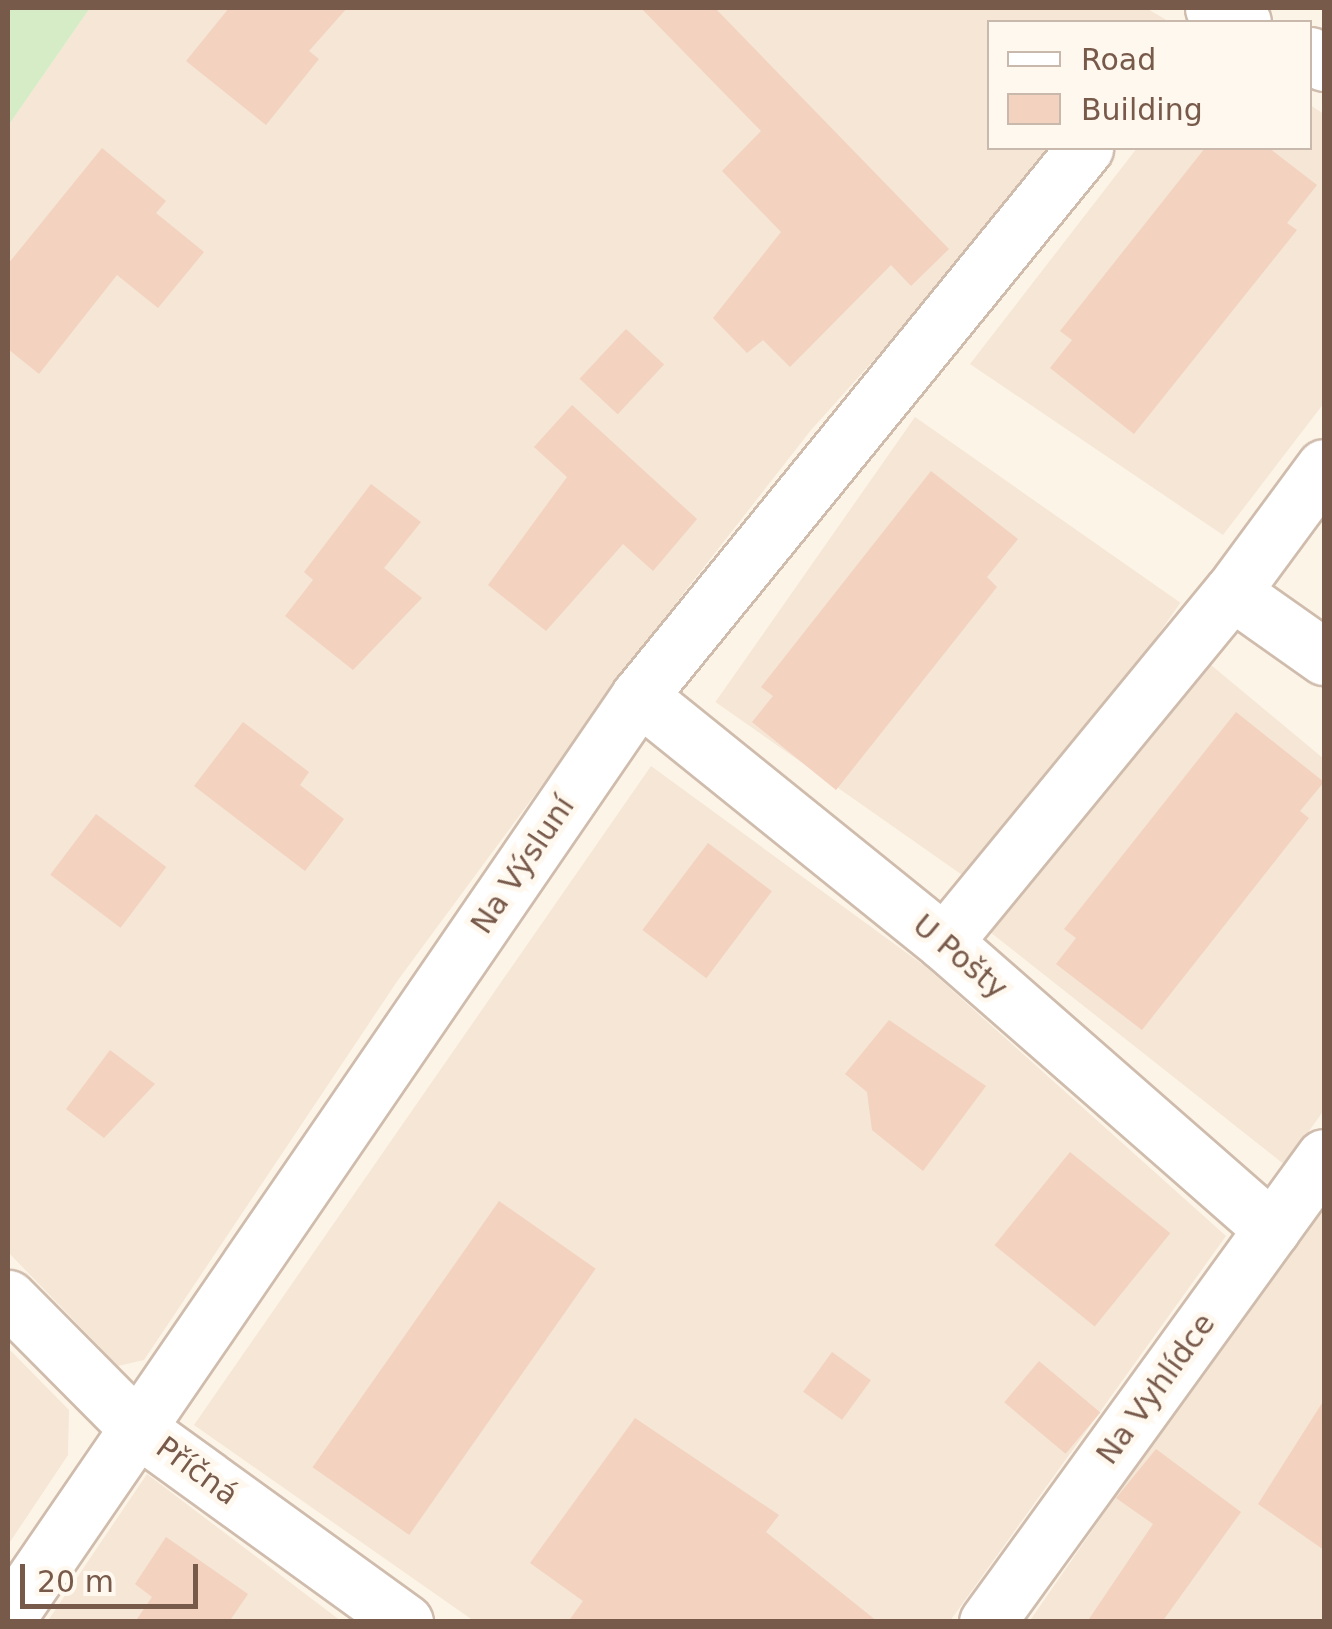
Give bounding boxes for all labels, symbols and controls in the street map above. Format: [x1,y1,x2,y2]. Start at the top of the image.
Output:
legend [987,20,1312,150]
text: Road [1081,42,1156,77]
text: Building [1081,92,1203,127]
street label: Na Výsluní [464,789,582,941]
street label: U Pošty [906,907,1014,1007]
street label: Na Vyhlídce [1089,1307,1223,1471]
street label: Příčná [149,1429,245,1513]
scale bar [25,1544,202,1606]
text: 20 m [37,1564,114,1599]

